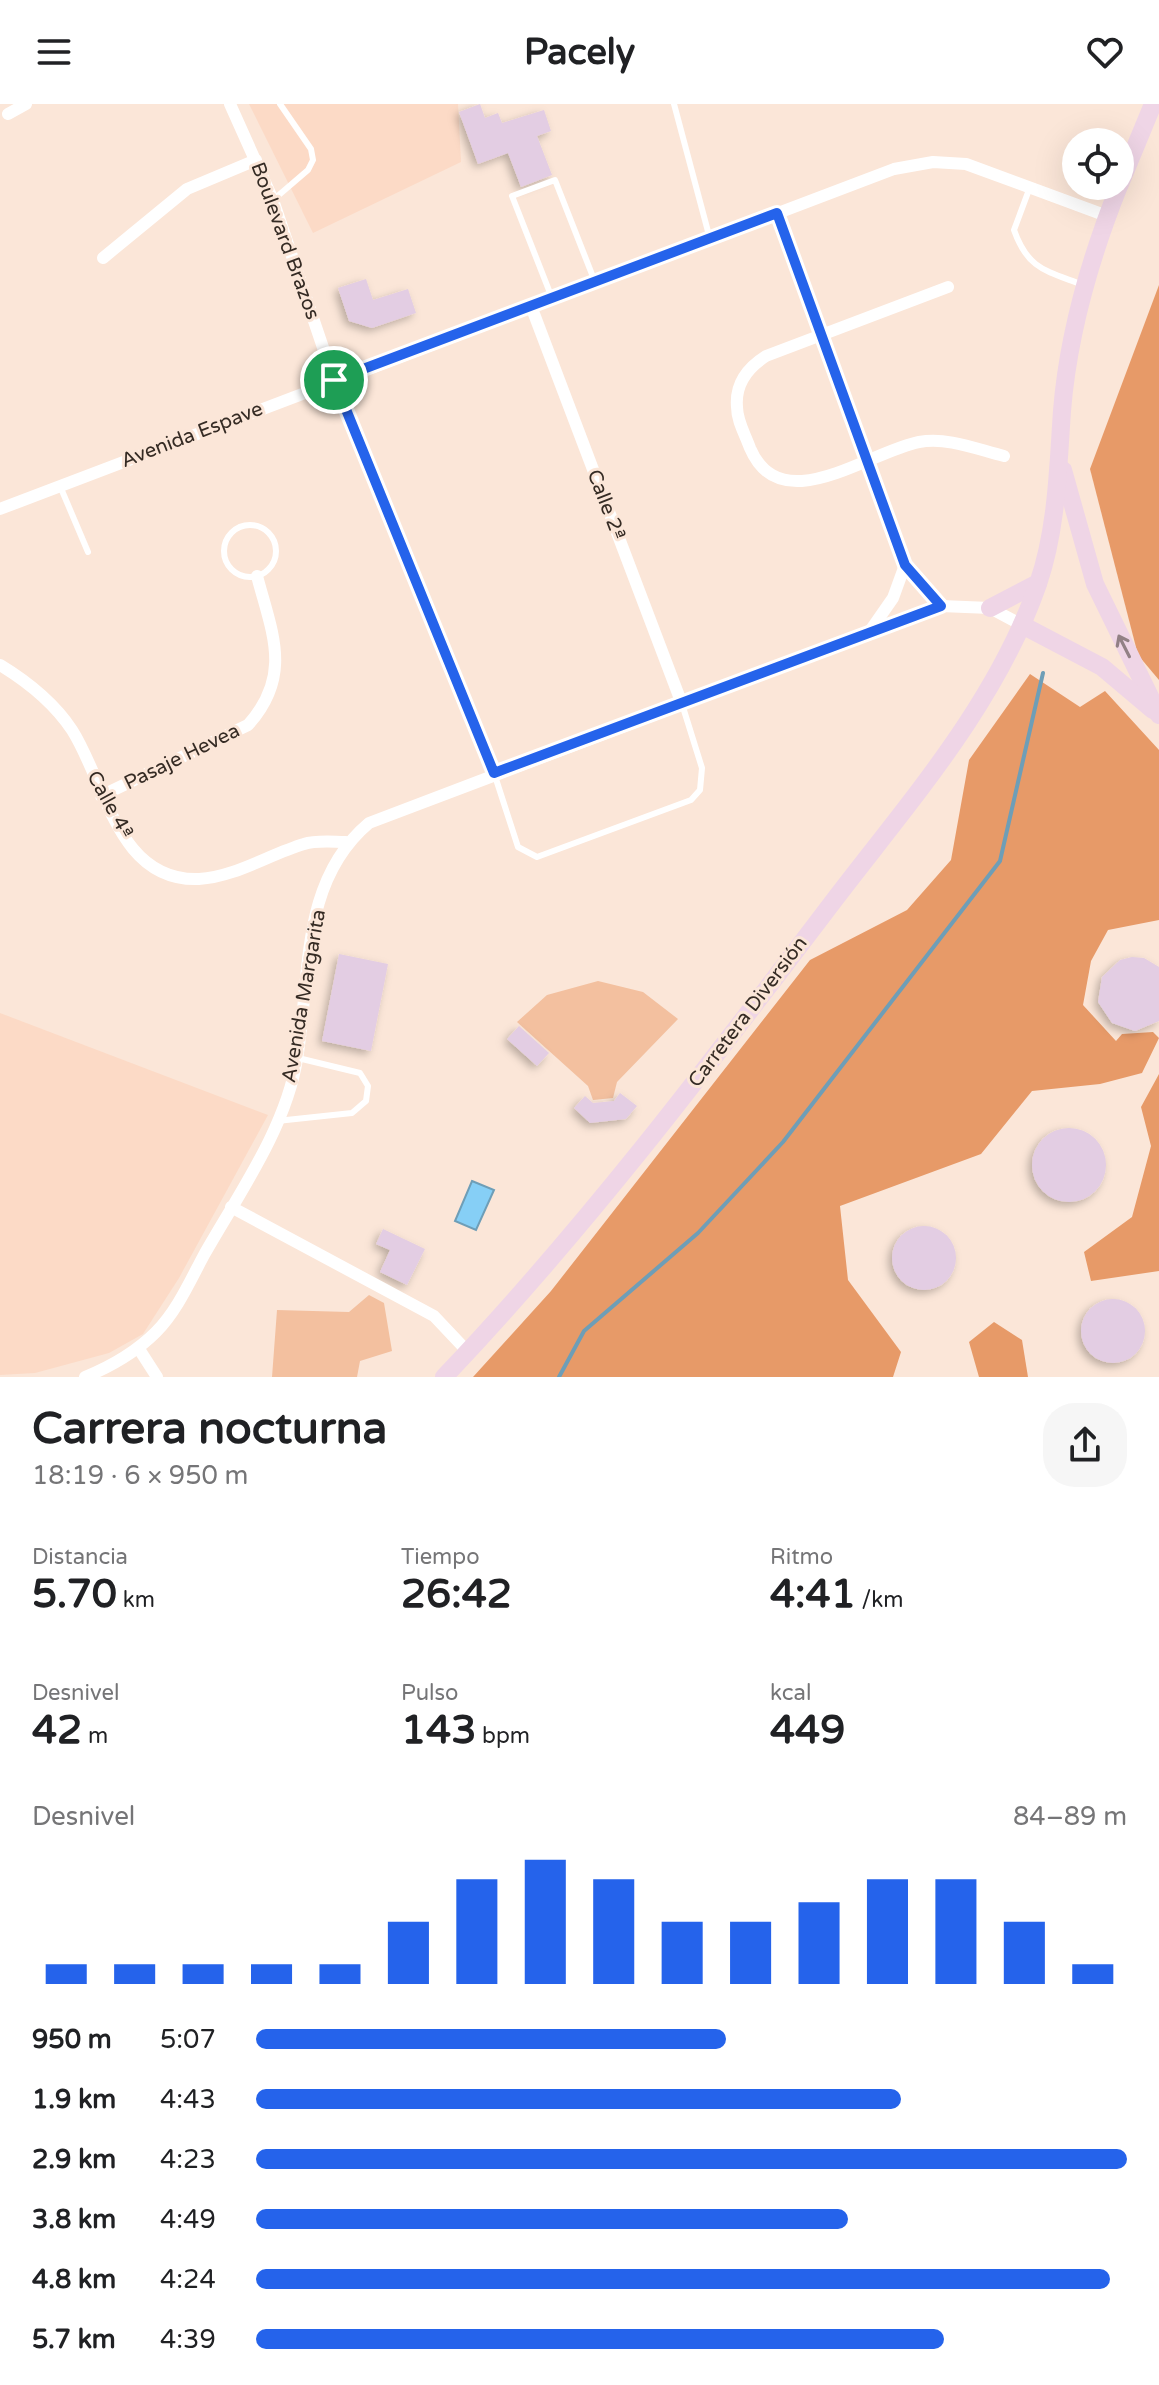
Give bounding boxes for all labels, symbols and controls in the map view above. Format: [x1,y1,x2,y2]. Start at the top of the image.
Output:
icon: menu [32,30,76,74]
icon: heart [1083,30,1127,74]
text: Pacely [524,31,635,74]
map controls [1062,128,1134,200]
button: locate [1062,128,1134,200]
street label: Boulevard Brazos [245,159,325,323]
pin [300,346,368,414]
icon: arrive [312,358,356,402]
street label: Avenida Espave [118,397,266,473]
street label: Calle 2ª [582,466,630,544]
one-way arrow [1116,634,1131,658]
street label: Pasaje Hevea [120,719,244,795]
street label: Calle 4ª [82,767,138,843]
street label: Avenida Margarita [277,907,331,1085]
street label: Carretera Diversión [683,932,813,1092]
text: Carrera nocturna [32,1403,387,1456]
button: share [1043,1403,1127,1487]
text: 18:19 · 6 × 950 m [32,1460,248,1491]
text: Distancia [32,1544,128,1570]
text: Tiempo [401,1544,480,1570]
text: Ritmo [770,1544,833,1570]
text: 5.70 [32,1570,117,1618]
text: 26:42 [401,1570,512,1618]
text: 4:41 [770,1570,856,1618]
text: km [117,1587,155,1613]
text: /km [856,1587,903,1613]
text: Desnivel [32,1680,119,1706]
text: Pulso [401,1680,458,1706]
text: kcal [770,1680,811,1706]
text: 42 [32,1706,82,1754]
text: 143 [401,1706,476,1754]
text: 449 [770,1706,845,1754]
text: m [82,1723,108,1749]
text: bpm [476,1723,530,1749]
text: Desnivel [32,1801,135,1832]
text: 84–89 m [1013,1801,1127,1832]
text: 950 m [32,2024,112,2055]
text: 5:07 [160,2024,216,2055]
text: 1.9 km [32,2084,116,2115]
text: 4:43 [160,2084,216,2115]
text: 2.9 km [32,2144,116,2175]
text: 4:23 [160,2144,216,2175]
text: 3.8 km [32,2204,116,2235]
text: 4:49 [160,2204,216,2235]
text: 4.8 km [32,2264,116,2295]
text: 4:24 [160,2264,216,2295]
text: 5.7 km [32,2324,116,2355]
text: 4:39 [160,2324,216,2355]

